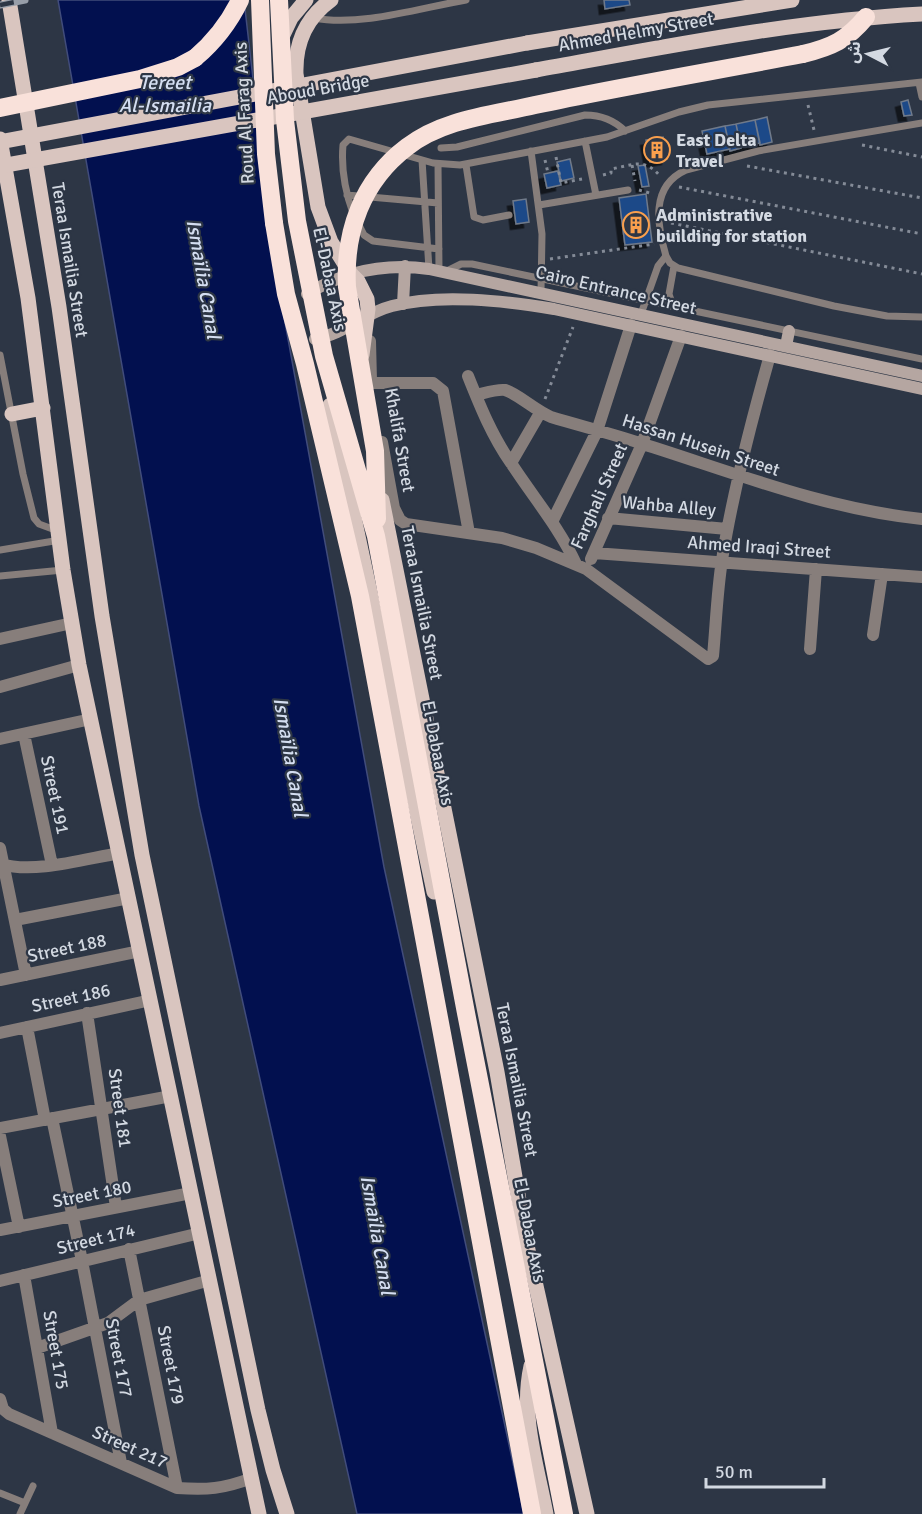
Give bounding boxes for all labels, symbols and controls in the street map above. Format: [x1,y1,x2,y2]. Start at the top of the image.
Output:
street label: Ahmed Helmy Street [557,7,715,57]
north arrow [838,24,898,84]
text: ش [843,40,865,64]
street label: Roud Al Farag Axis [229,41,259,185]
street label: Aboud Bridge [265,69,371,109]
water label: Tereet Al-Ismailia [119,70,212,118]
place label: East Delta Travel [676,129,756,172]
building icon: East Delta Travel [642,135,672,165]
street label: Teraa Ismailia Street [47,181,93,339]
place label: Administrative building for station [656,204,807,247]
building icon: Administrative building for station [621,210,651,240]
water label: Ismaïlia Canal [181,217,227,343]
street label: El-Dabaa Axis [308,225,352,333]
street label: Cairo Entrance Street [533,261,699,319]
street label: Khalifa Street [380,386,420,494]
street label: Hassan Husein Street [619,409,783,481]
street label: Farghali Street [566,440,632,552]
street label: Wahba Alley [621,491,718,521]
street label: Teraa Ismailia Street [396,524,448,682]
street label: Ahmed Iraqi Street [687,531,831,563]
water label: Ismaïlia Canal [268,695,314,821]
street label: El-Dabaa Axis [417,699,459,807]
street label: Street 191 [36,754,74,836]
street label: Street 188 [26,929,108,967]
street label: Street 186 [30,979,112,1017]
street label: Teraa Ismailia Street [491,1001,543,1159]
street label: Street 181 [104,1067,136,1149]
water label: Ismaïlia Canal [355,1173,401,1299]
street label: Street 180 [51,1176,133,1212]
street label: El-Dabaa Axis [509,1176,551,1284]
street label: Street 174 [55,1219,138,1259]
street label: Street 175 [38,1309,74,1391]
street label: Street 177 [101,1317,137,1399]
street label: Street 179 [153,1324,189,1406]
street label: Street 217 [89,1421,171,1473]
scale bar [706,1451,824,1489]
text: 50 m [715,1461,753,1483]

